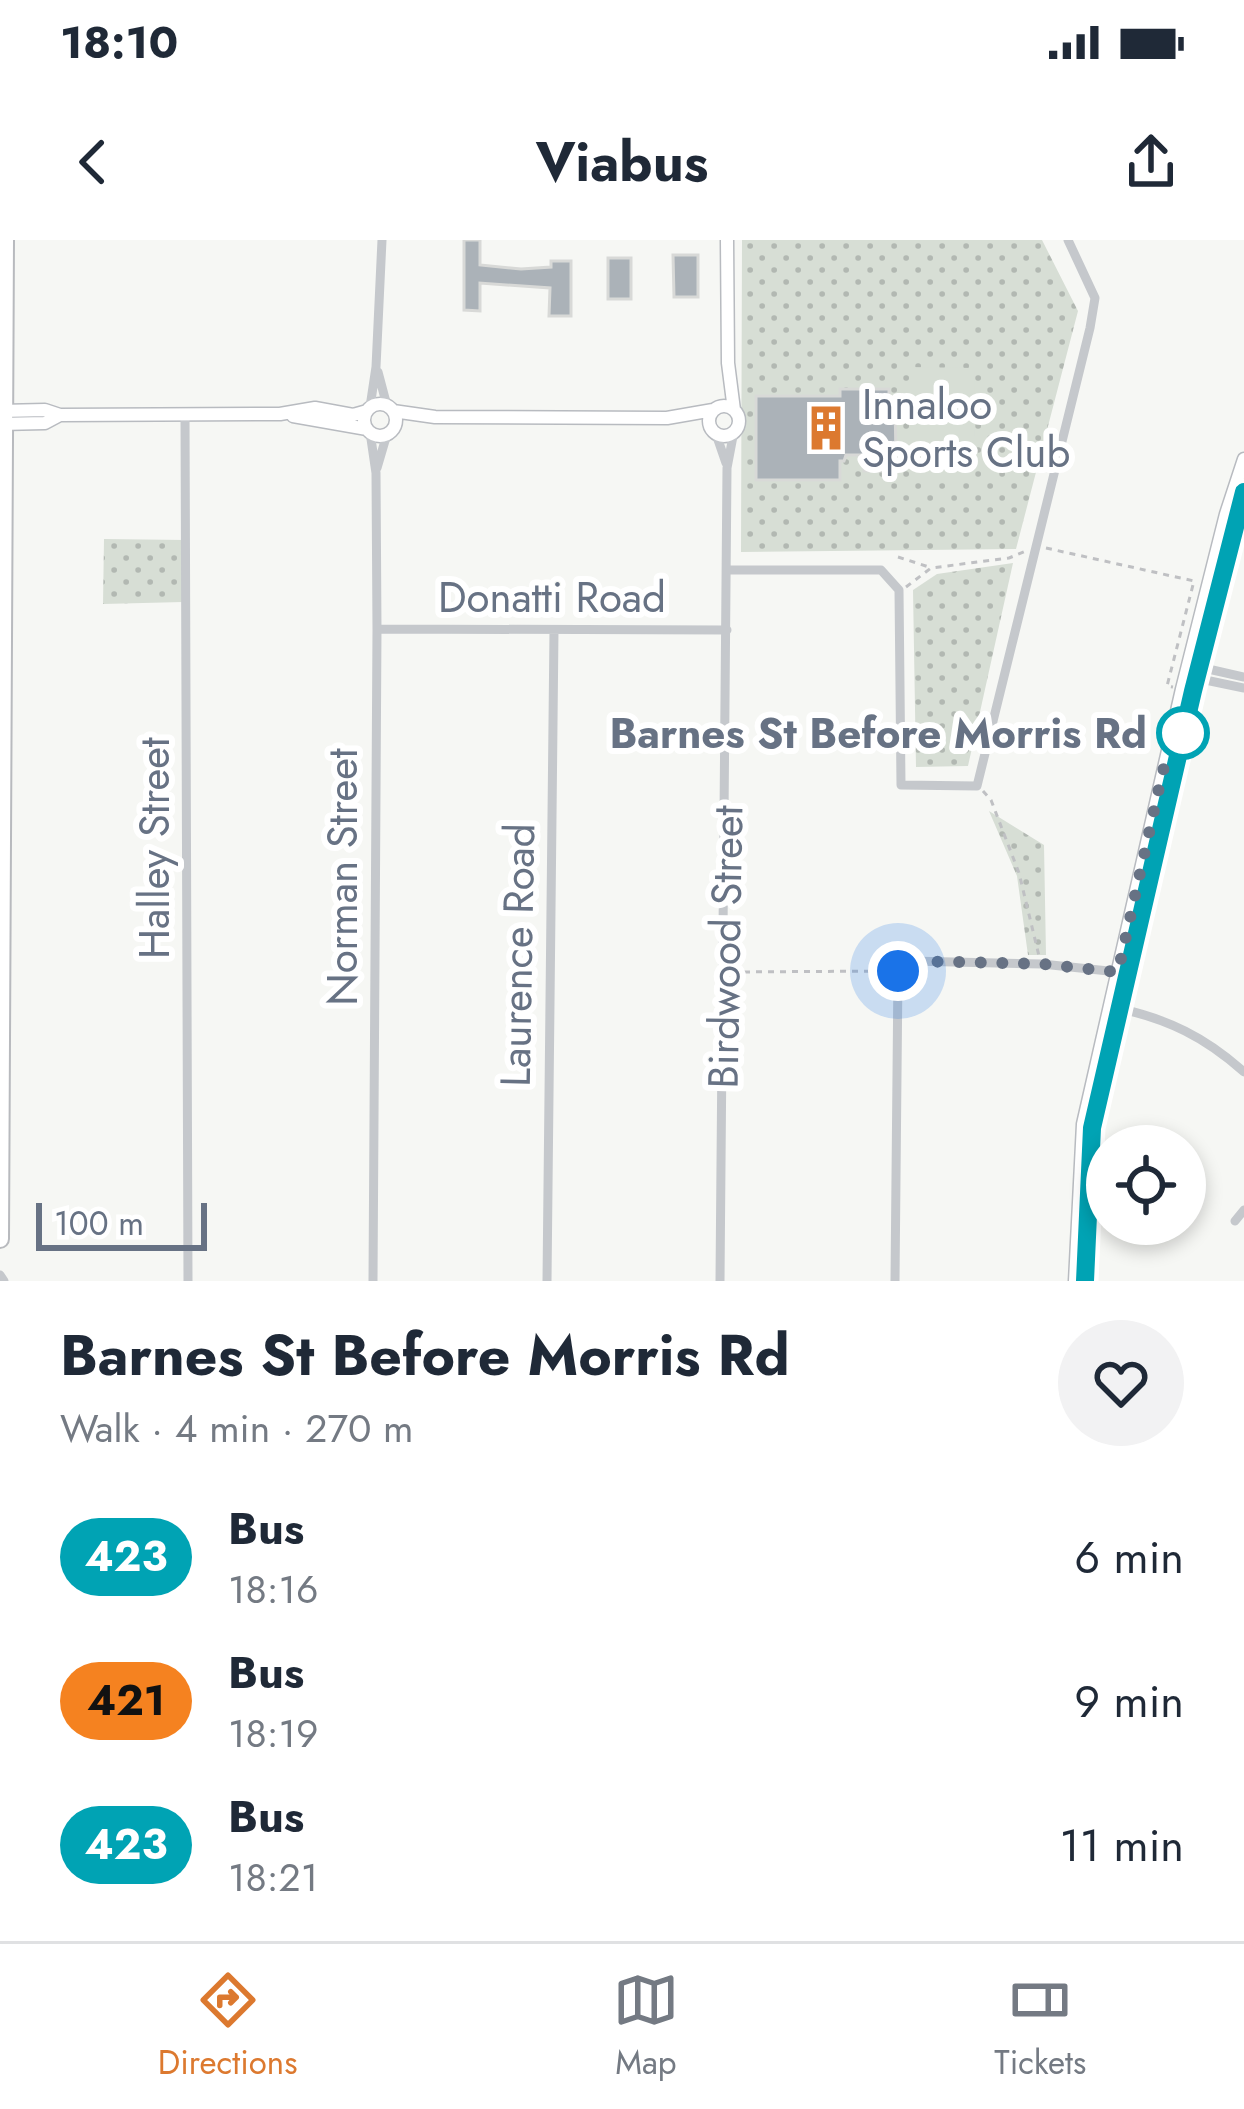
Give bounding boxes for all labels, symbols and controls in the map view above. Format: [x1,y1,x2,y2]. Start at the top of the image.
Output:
text: 18:10 [60,10,178,75]
text: Viabus [536,123,708,201]
icon: back [60,129,126,195]
icon: share [1118,129,1184,195]
place label: Innaloo Sports Club [862,374,1070,483]
building icon: Innaloo Sports Club [801,403,851,453]
street label: Donatti Road [438,567,666,628]
place label: Barnes St Before Morris Rd [609,703,1147,764]
marker: Barnes St Before Morris Rd [1158,708,1208,758]
street label: Halley Street [124,737,185,959]
street label: Norman Street [312,748,373,1006]
street label: Birdwood Street [693,805,758,1089]
street label: Laurence Road [485,823,550,1087]
your location [868,941,928,1001]
map controls [1086,1125,1206,1245]
button: locate [1086,1125,1206,1245]
scale bar [36,1197,207,1250]
text: 100 m [54,1200,144,1247]
text: Barnes St Before Morris Rd [60,1314,790,1396]
button: heart [1058,1320,1184,1446]
text: Walk · 4 min · 270 m [60,1400,413,1457]
text: Bus [228,1496,304,1561]
text: 6 min [1074,1525,1184,1590]
text: 423 [85,1526,167,1587]
text: 18:16 [228,1561,319,1618]
text: Bus [228,1640,304,1705]
text: 9 min [1074,1669,1184,1734]
text: 421 [87,1670,165,1731]
text: 18:19 [228,1705,319,1762]
text: Bus [228,1784,304,1849]
text: 11 min [1060,1813,1184,1878]
text: 423 [85,1814,167,1875]
text: 18:21 [228,1849,318,1906]
tab: Directions [158,1967,297,2086]
tab: Map [613,1967,679,2086]
tab: Tickets [994,1967,1086,2086]

